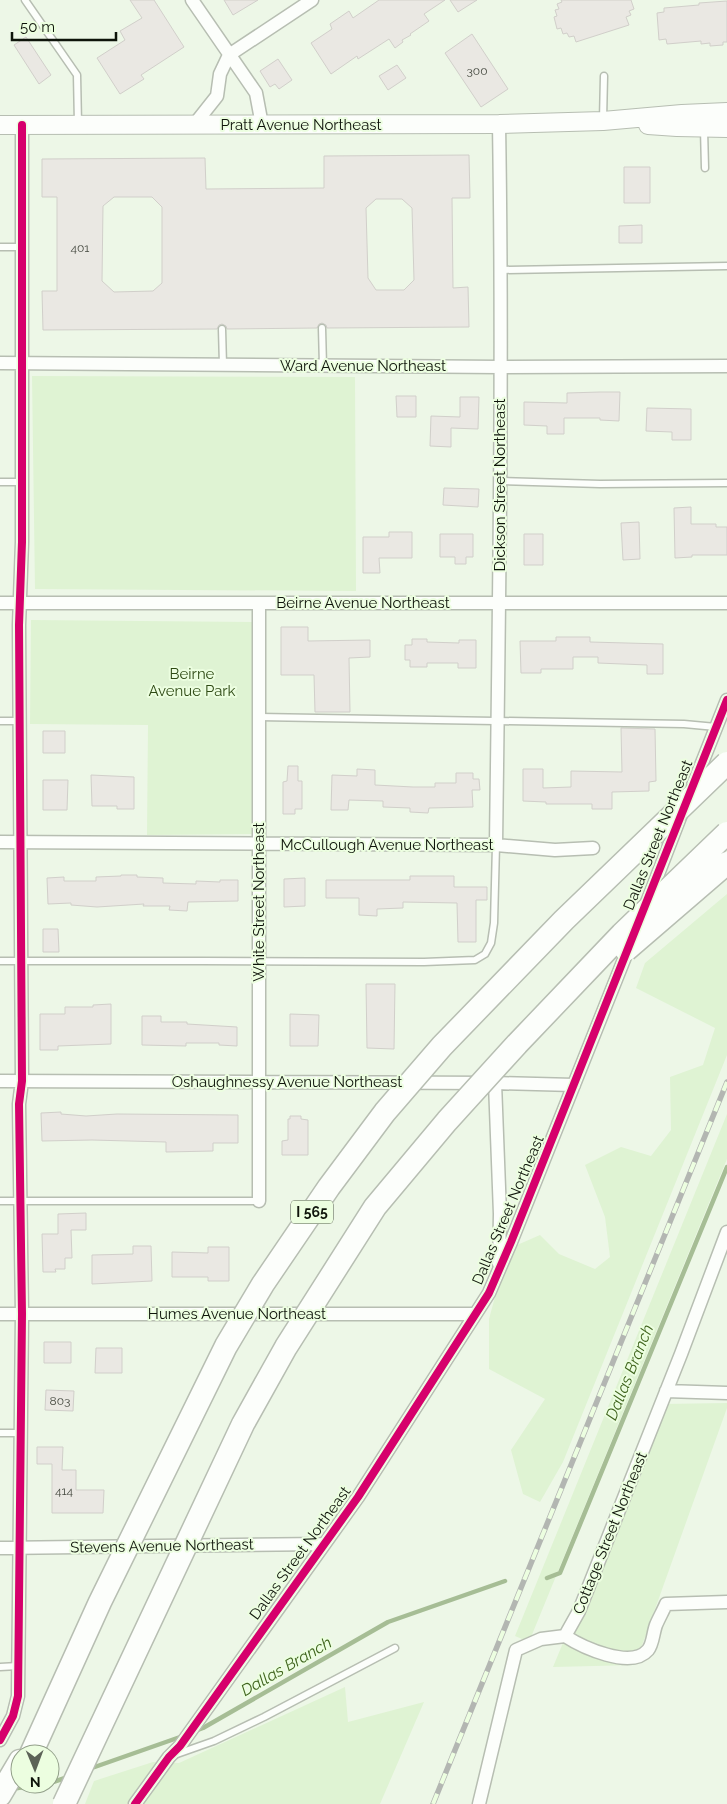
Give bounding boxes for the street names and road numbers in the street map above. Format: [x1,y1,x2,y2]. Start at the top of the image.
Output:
street label: Pratt Avenue Northeast [220,116,382,134]
street label: Ward Avenue Northeast [280,357,446,375]
street label: Dickson Street Northeast [491,399,509,572]
street label: Beirne Avenue Northeast [276,594,450,612]
street label: Dallas Street Northeast [620,757,696,913]
street label: White Street Northeast [250,822,268,982]
street label: McCullough Avenue Northeast [281,836,493,854]
street label: Oshaughnessy Avenue Northeast [172,1073,402,1091]
street label: Dallas Street Northeast [468,1133,548,1287]
road number: I 565 [291,1200,333,1224]
street label: Humes Avenue Northeast [148,1305,326,1323]
street label: Cottage Street Northeast [569,1449,651,1617]
street label: Dallas Street Northeast [246,1483,354,1623]
street label: Stevens Avenue Northeast [70,1535,254,1557]

